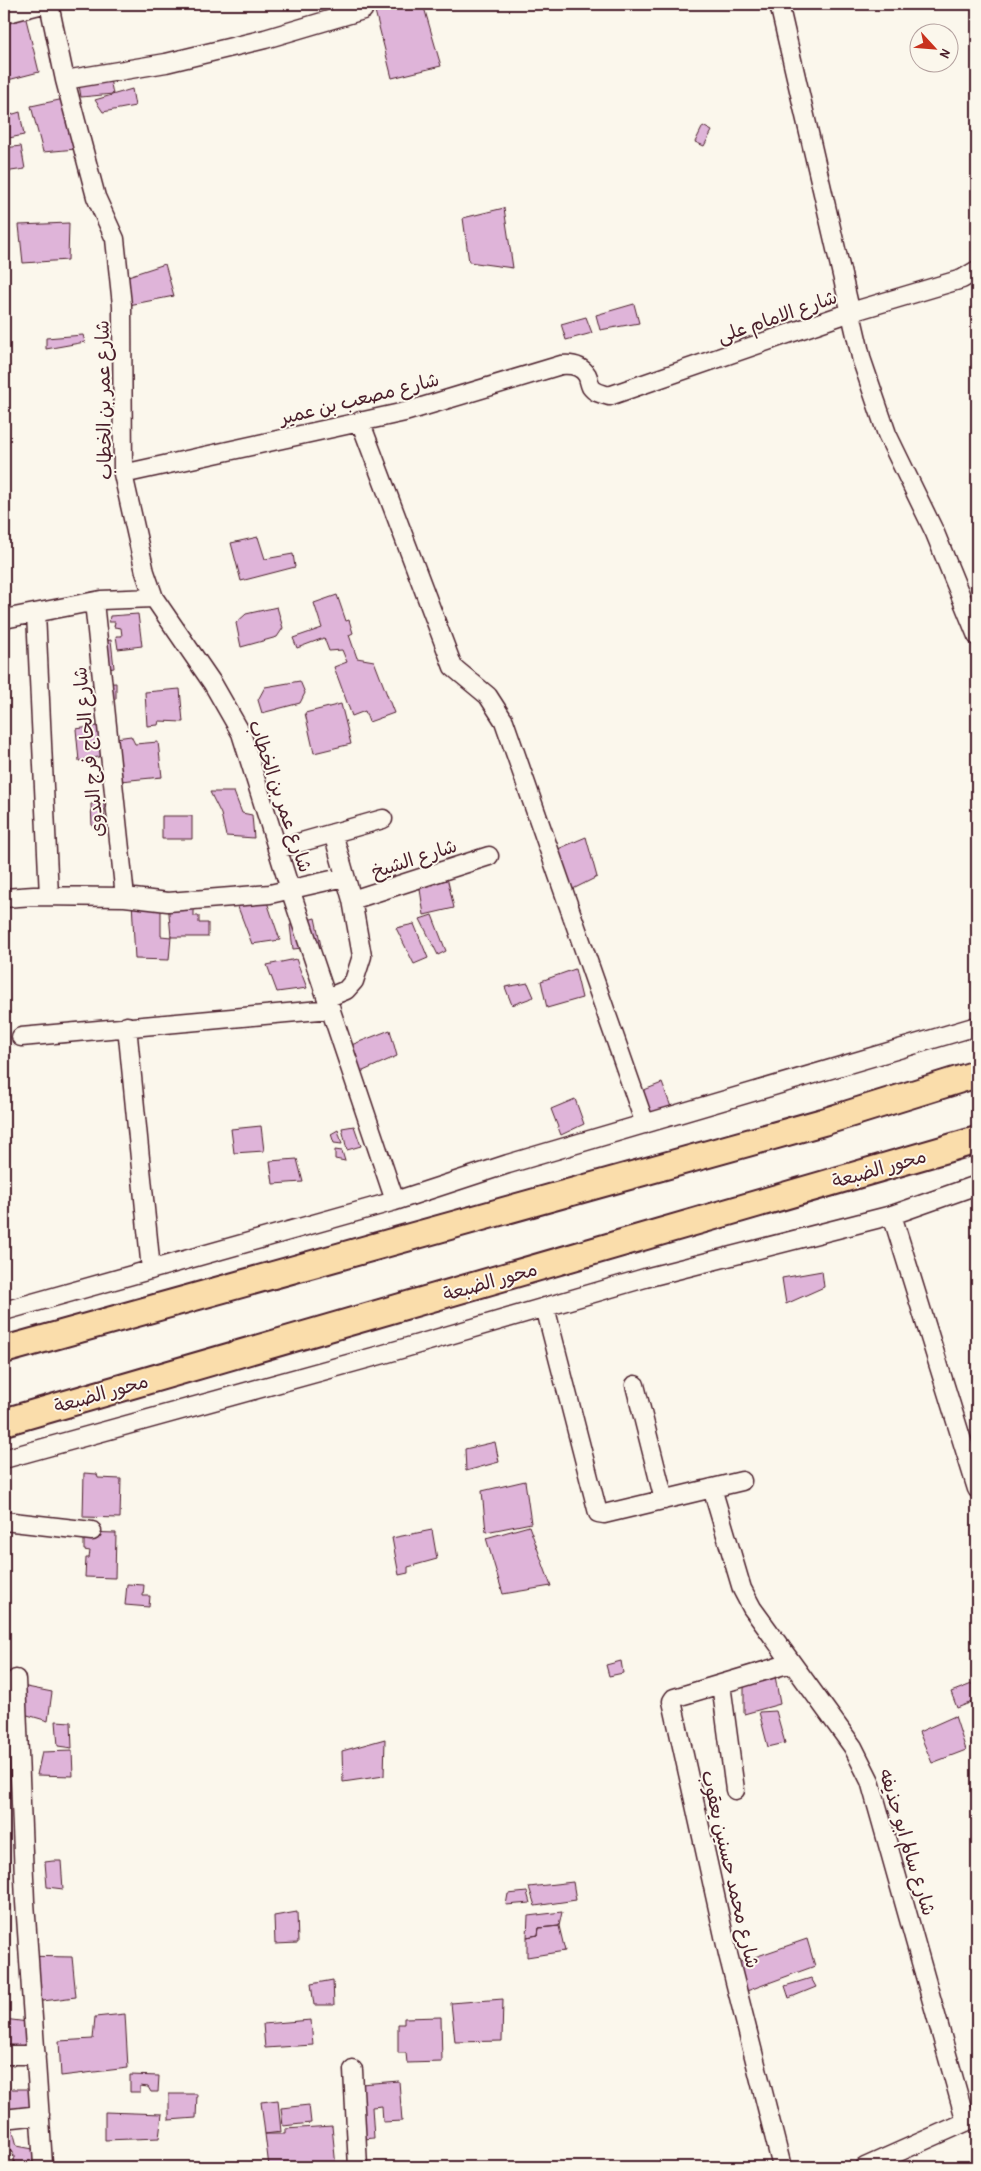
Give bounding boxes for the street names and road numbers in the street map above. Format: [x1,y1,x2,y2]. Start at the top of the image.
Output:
street label: شارع الامام على [714,283,841,351]
street label: شارع عمر بن الخطاب [89,320,118,480]
street label: شارع مصعب بن عمير [274,366,442,432]
street label: شارع الحاج فرج البدوى [66,665,111,839]
street label: شارع عمر بن الخطاب [242,716,319,876]
street label: شارع الشيخ [368,832,460,885]
street label: محور الضبعة [829,1142,929,1194]
street label: محور الضبعة [440,1255,540,1307]
street label: محور الضبعة [51,1367,151,1419]
street label: شارع سالم ابو حذيفه [871,1765,943,1919]
street label: شارع محمد حسنين يعقوب [695,1767,766,1971]

